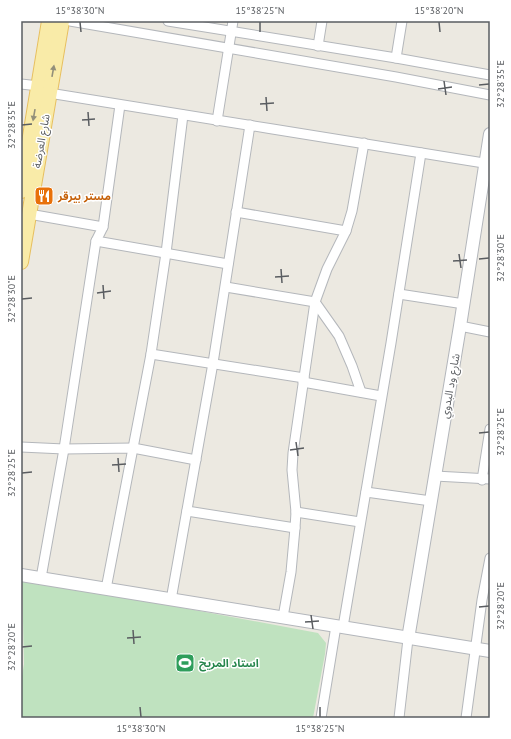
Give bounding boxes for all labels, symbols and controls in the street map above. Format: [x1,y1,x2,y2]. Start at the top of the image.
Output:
text: 15°38'30"N [55,4,105,17]
text: 15°38'25"N [235,4,285,17]
text: 15°38'20"N [414,4,464,17]
text: 32°28'35"E [494,60,507,108]
one-way arrow [50,65,56,78]
text: 32°28'35"E [5,101,18,149]
one-way arrow [31,109,37,121]
street label: شارع العرضة [29,112,54,169]
restaurant icon: مستر بيرقر [33,185,55,207]
place label: مستر بيرقر [57,189,111,203]
text: 32°28'30"E [494,234,507,282]
text: 32°28'30"E [5,275,18,323]
street label: شارع ود البدوي [437,352,465,420]
text: 32°28'25"E [494,408,507,456]
text: 32°28'25"E [5,449,18,497]
text: 32°28'20"E [494,582,507,630]
text: 32°28'20"E [5,623,18,671]
sports icon: استاد المريخ [174,652,196,674]
place label: استاد المريخ [199,656,259,672]
text: 15°38'30"N [116,722,166,735]
text: 15°38'25"N [295,722,345,735]

